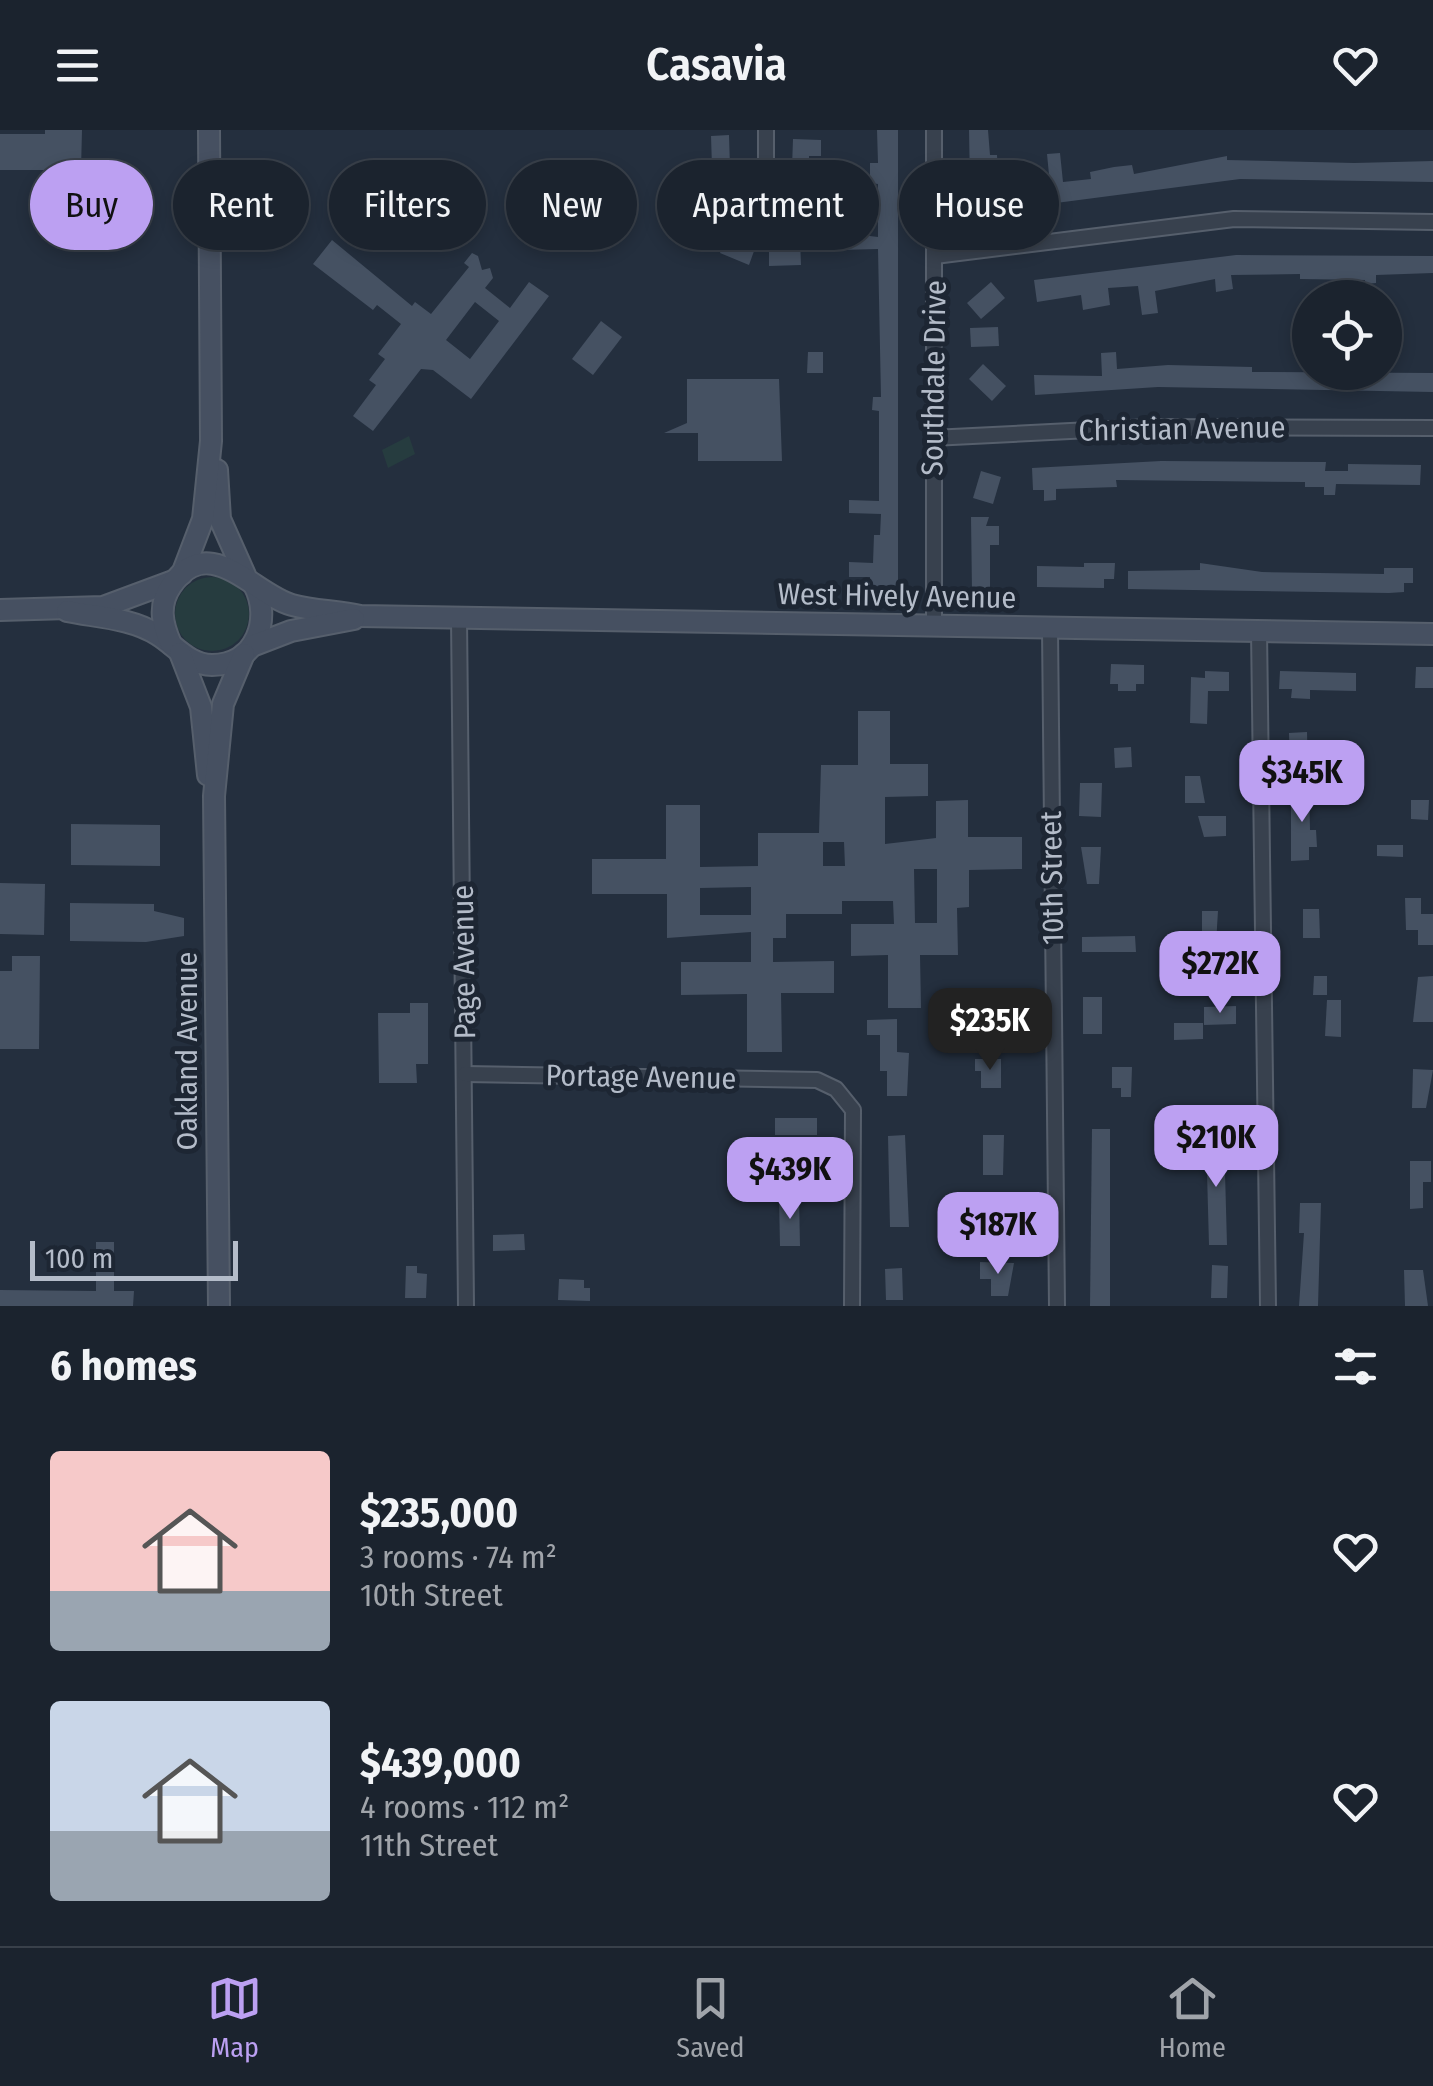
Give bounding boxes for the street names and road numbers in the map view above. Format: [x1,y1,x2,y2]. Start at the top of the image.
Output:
street label: Southdale Drive [914,280,954,476]
street label: Christian Avenue [1078,409,1286,449]
street label: West Hively Avenue [777,576,1017,616]
street label: 10th Street [1033,811,1071,945]
street label: Page Avenue [445,885,483,1039]
street label: Oakland Avenue [169,952,205,1150]
street label: Portage Avenue [545,1057,737,1097]

